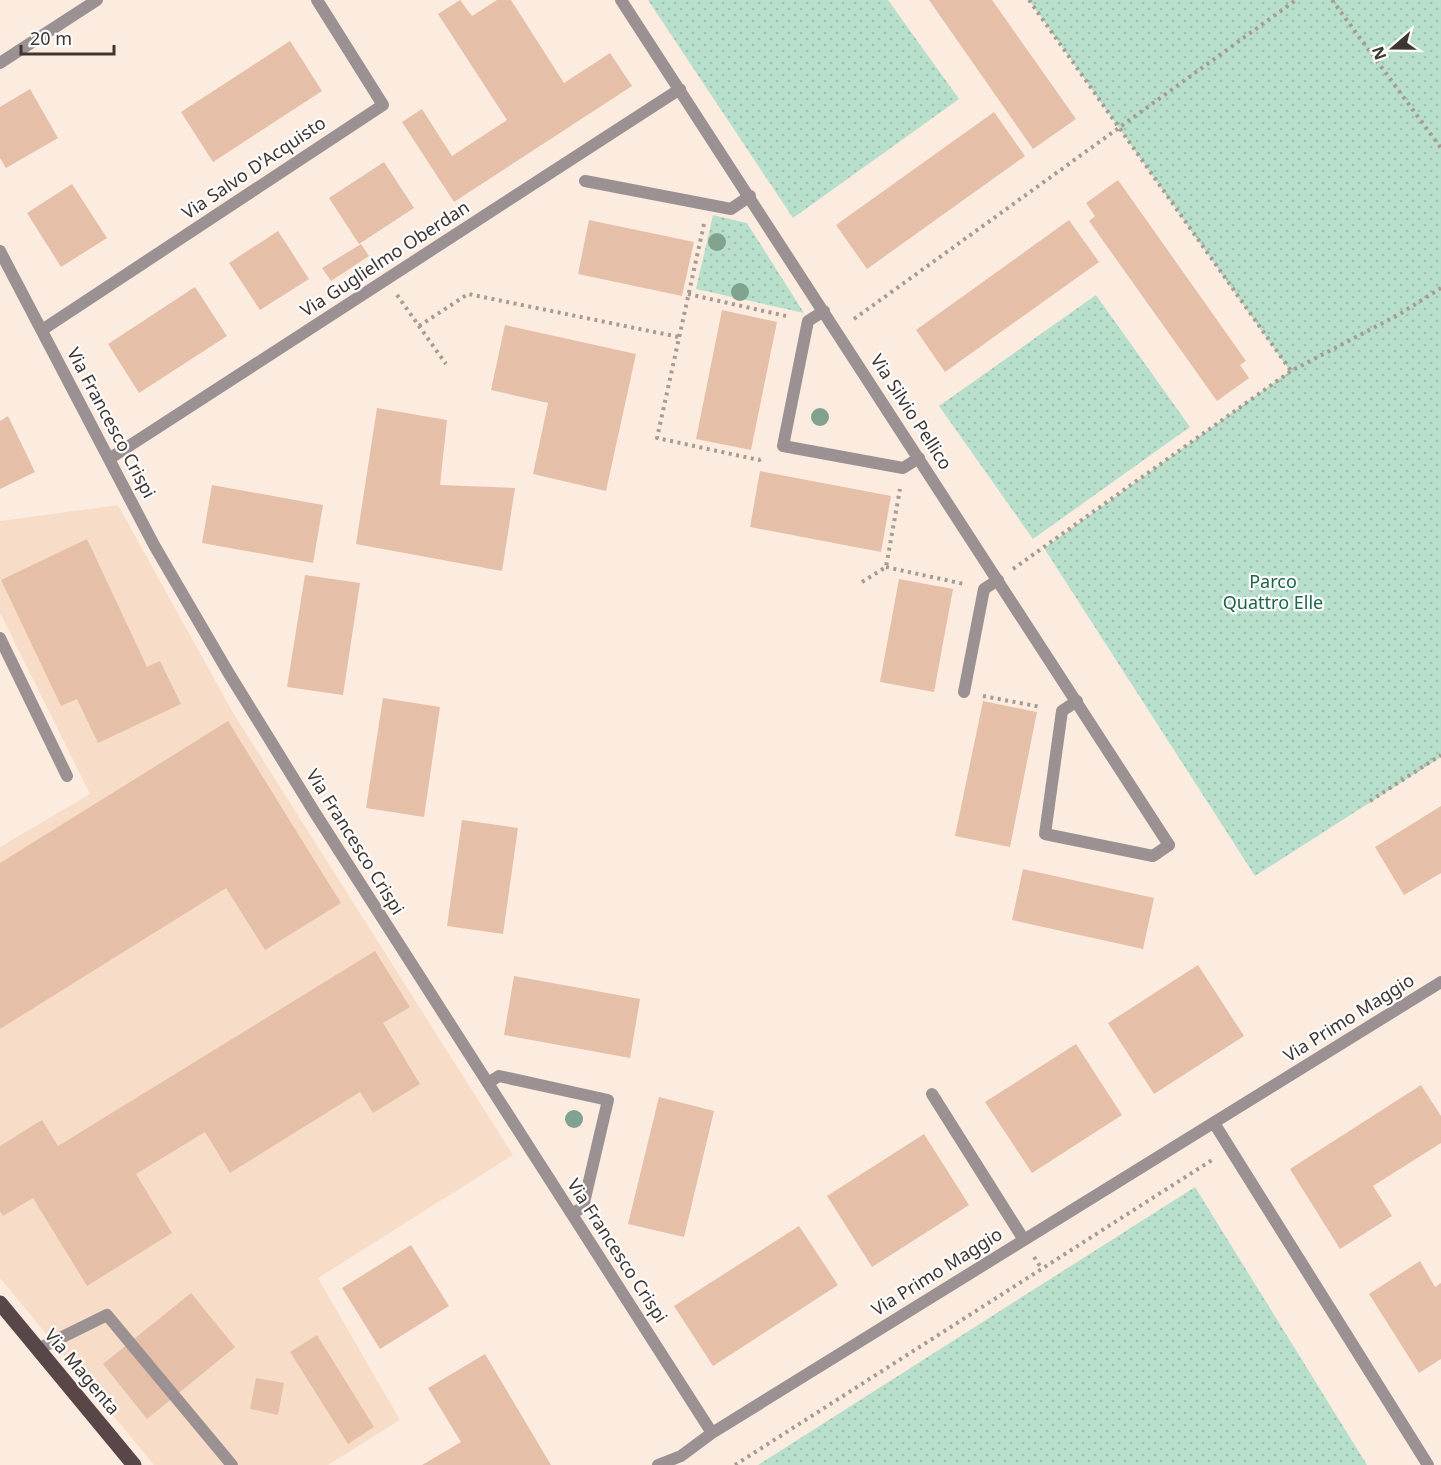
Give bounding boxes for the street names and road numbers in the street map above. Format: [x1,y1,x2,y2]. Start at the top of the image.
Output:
street label: Via Salvo D'Acquisto [177,110,330,224]
street label: Via Guglielmo Oberdan [295,195,473,322]
street label: Via Francesco Crispi [62,343,162,502]
street label: Via Silvio Pellico [865,349,958,474]
street label: Via Francesco Crispi [301,764,410,919]
street label: Via Primo Maggio [1279,967,1418,1067]
street label: Via Francesco Crispi [562,1174,673,1327]
street label: Via Primo Maggio [867,1221,1006,1321]
street label: Via Magenta [40,1323,126,1420]

